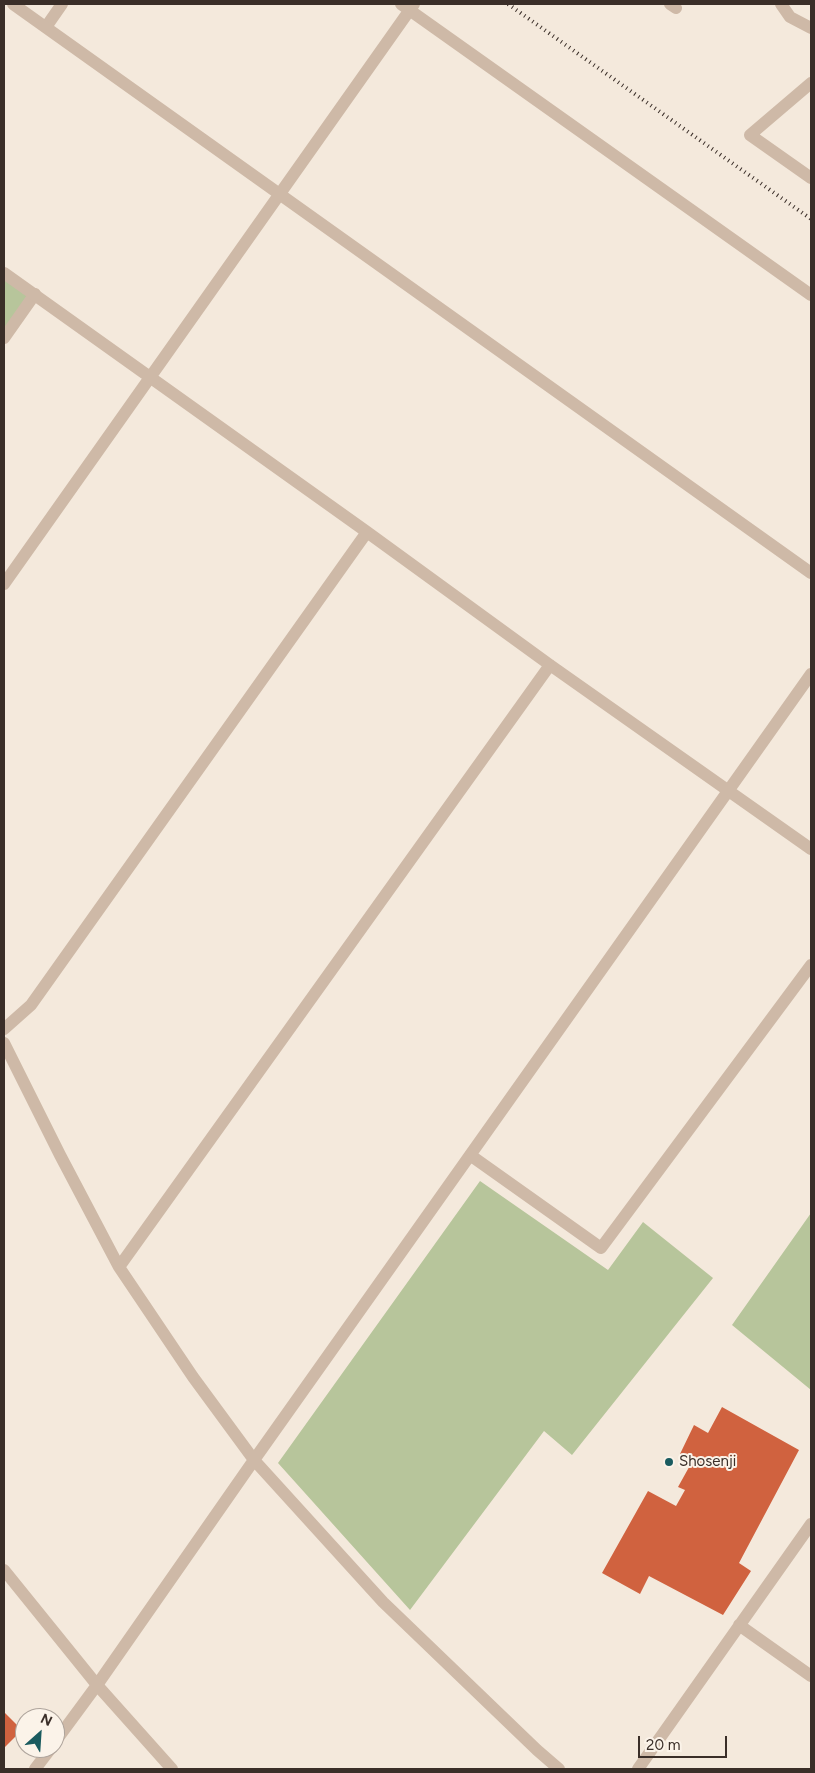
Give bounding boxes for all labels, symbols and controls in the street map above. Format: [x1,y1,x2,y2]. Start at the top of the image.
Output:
place label: Shosenji [679,1453,736,1471]
marker: Shosenji [663,1456,675,1468]
north arrow [15,1708,65,1758]
text: N [38,1710,55,1730]
scale bar [640,1726,729,1758]
text: 20 m [646,1736,680,1754]

